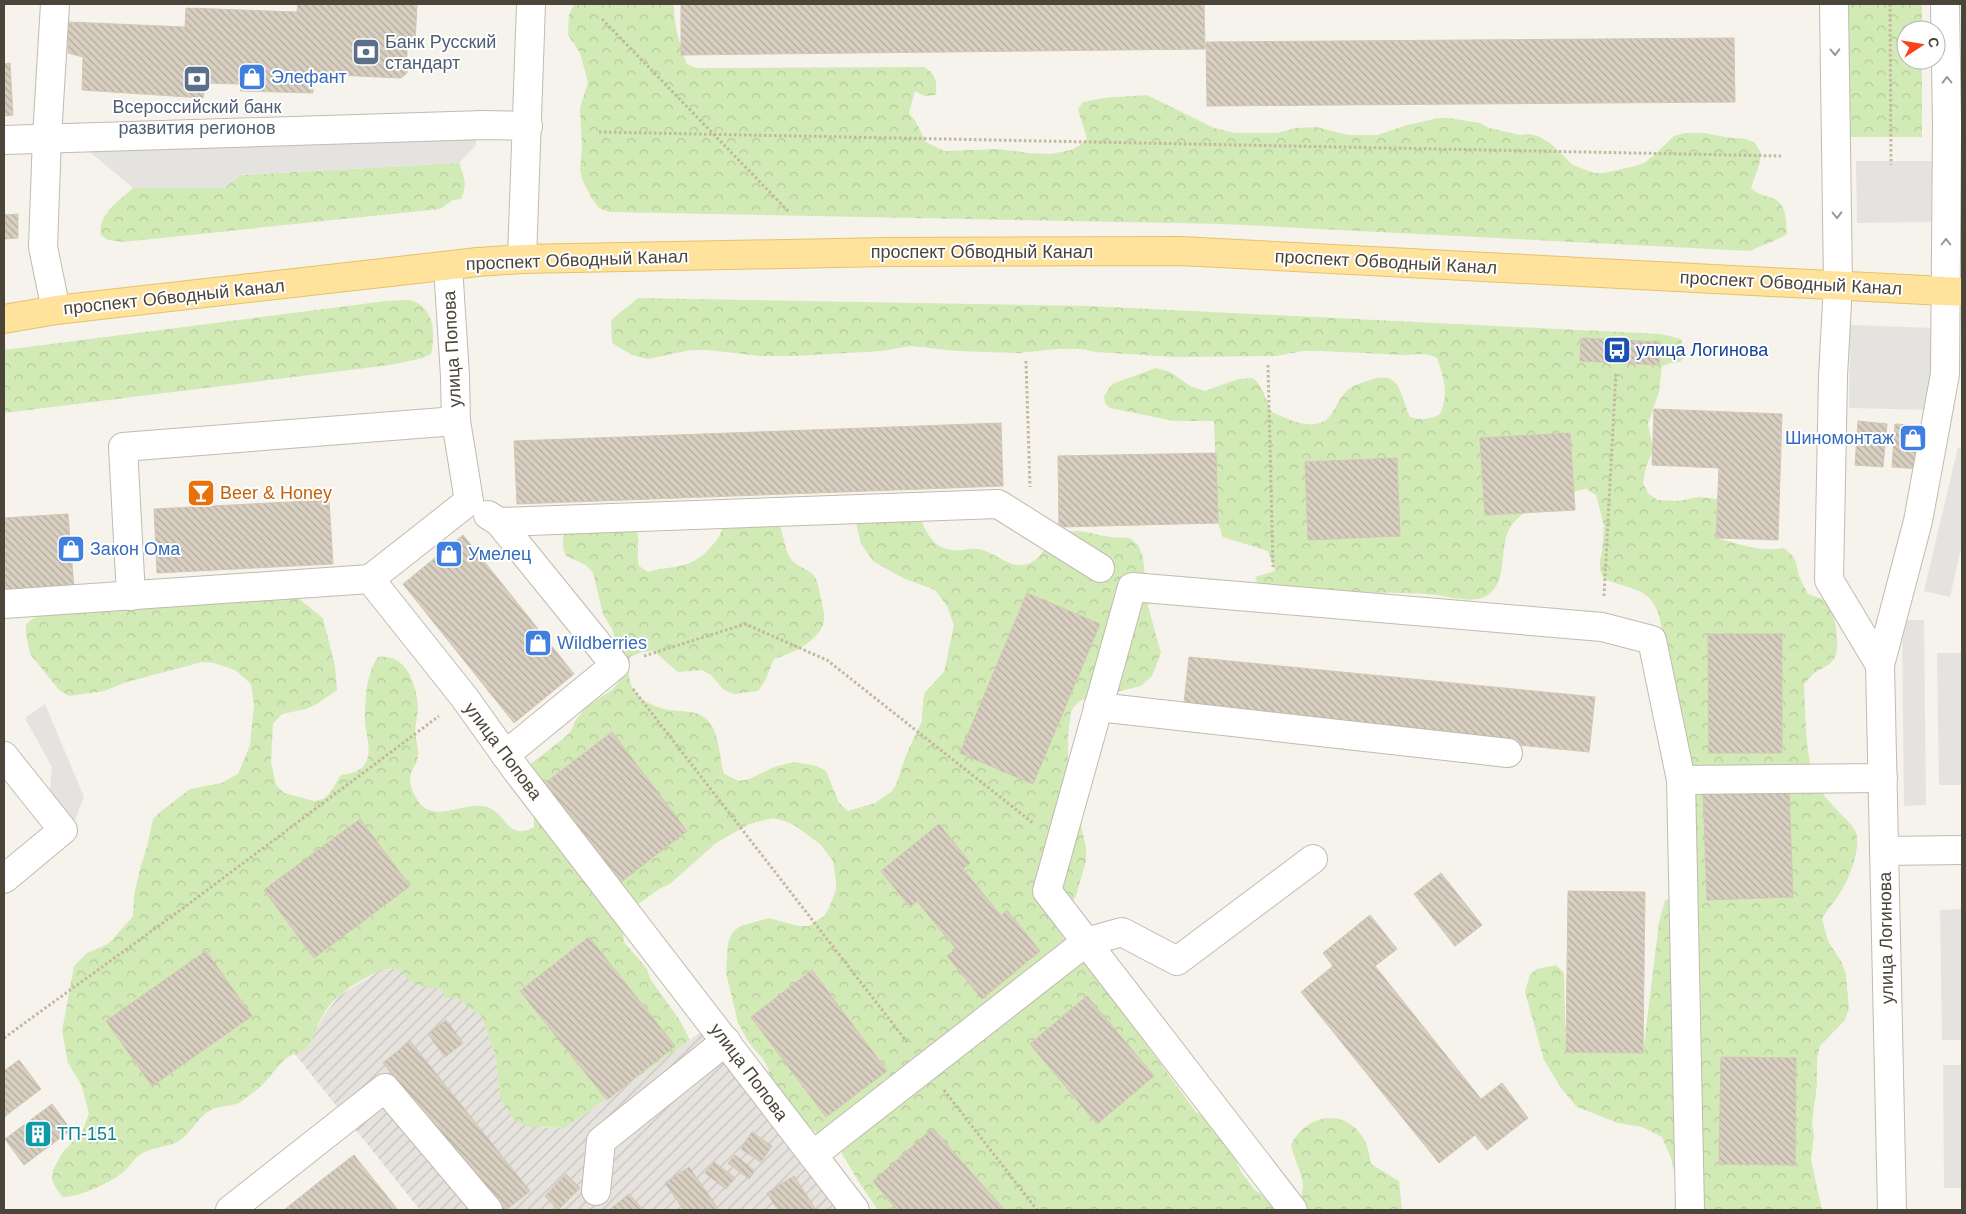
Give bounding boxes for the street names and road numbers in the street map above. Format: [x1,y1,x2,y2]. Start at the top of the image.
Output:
street label: проспект Обводный Канал [871,242,1093,262]
street label: проспект Обводный Канал [465,246,689,274]
street label: проспект Обводный Канал [1274,246,1498,278]
street label: проспект Обводный Канал [1679,267,1903,299]
street label: проспект Обводный Канал [62,275,286,319]
street label: улица Попова [439,289,465,408]
street label: улица Попова [460,698,547,804]
street label: улица Логинова [1875,871,1897,1004]
street label: улица Попова [706,1019,793,1125]

